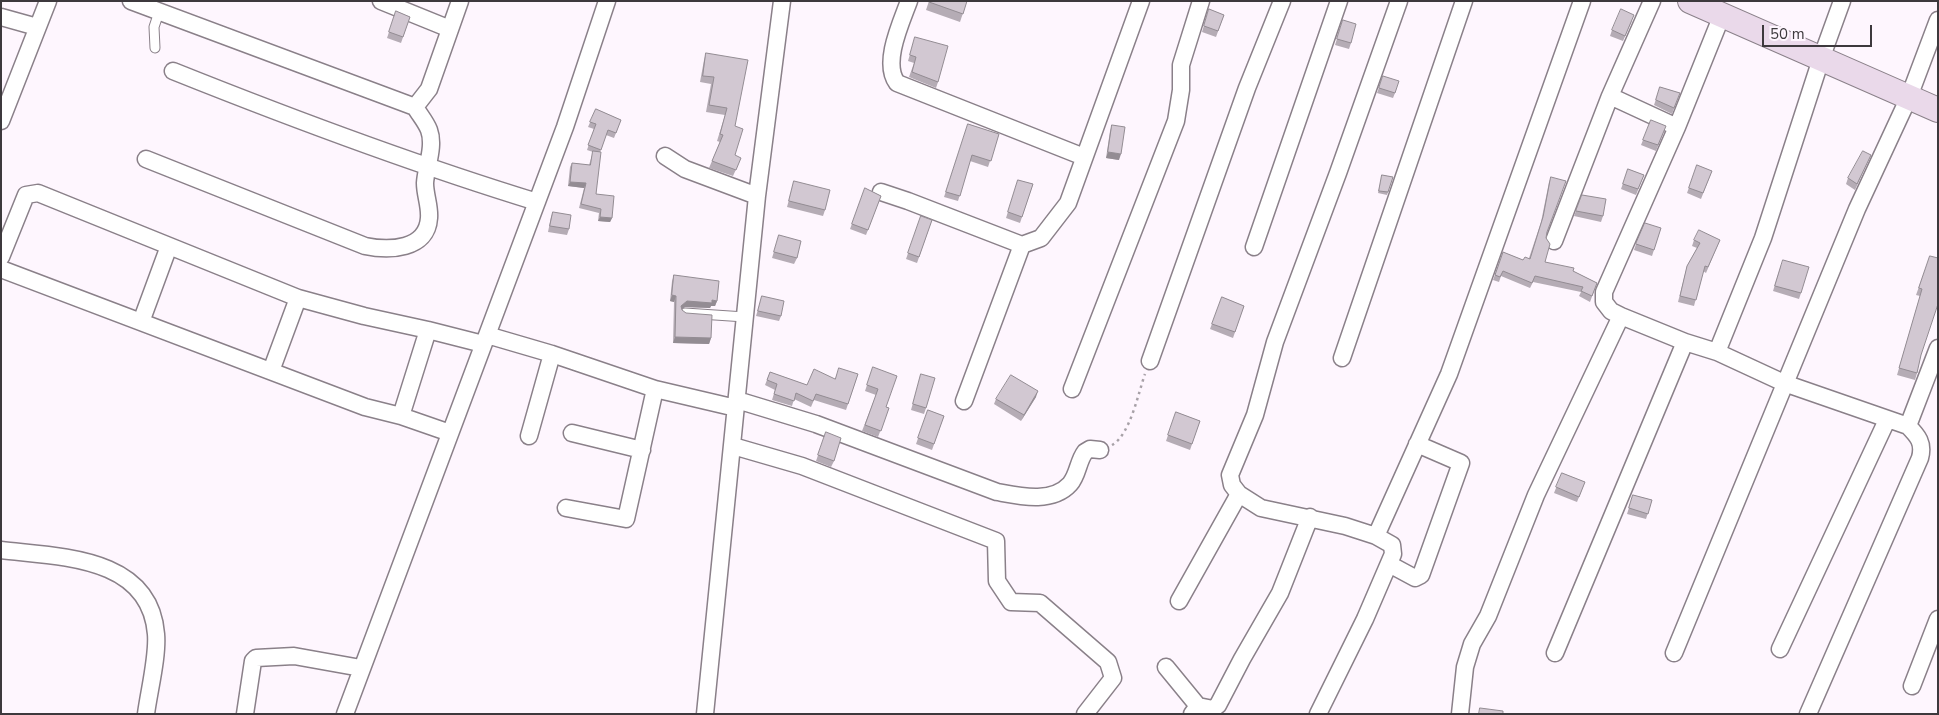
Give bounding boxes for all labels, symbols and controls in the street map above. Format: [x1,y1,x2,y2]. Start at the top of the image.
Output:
scale bar [1764,15,1874,47]
text: 50 m [1770,24,1805,44]

